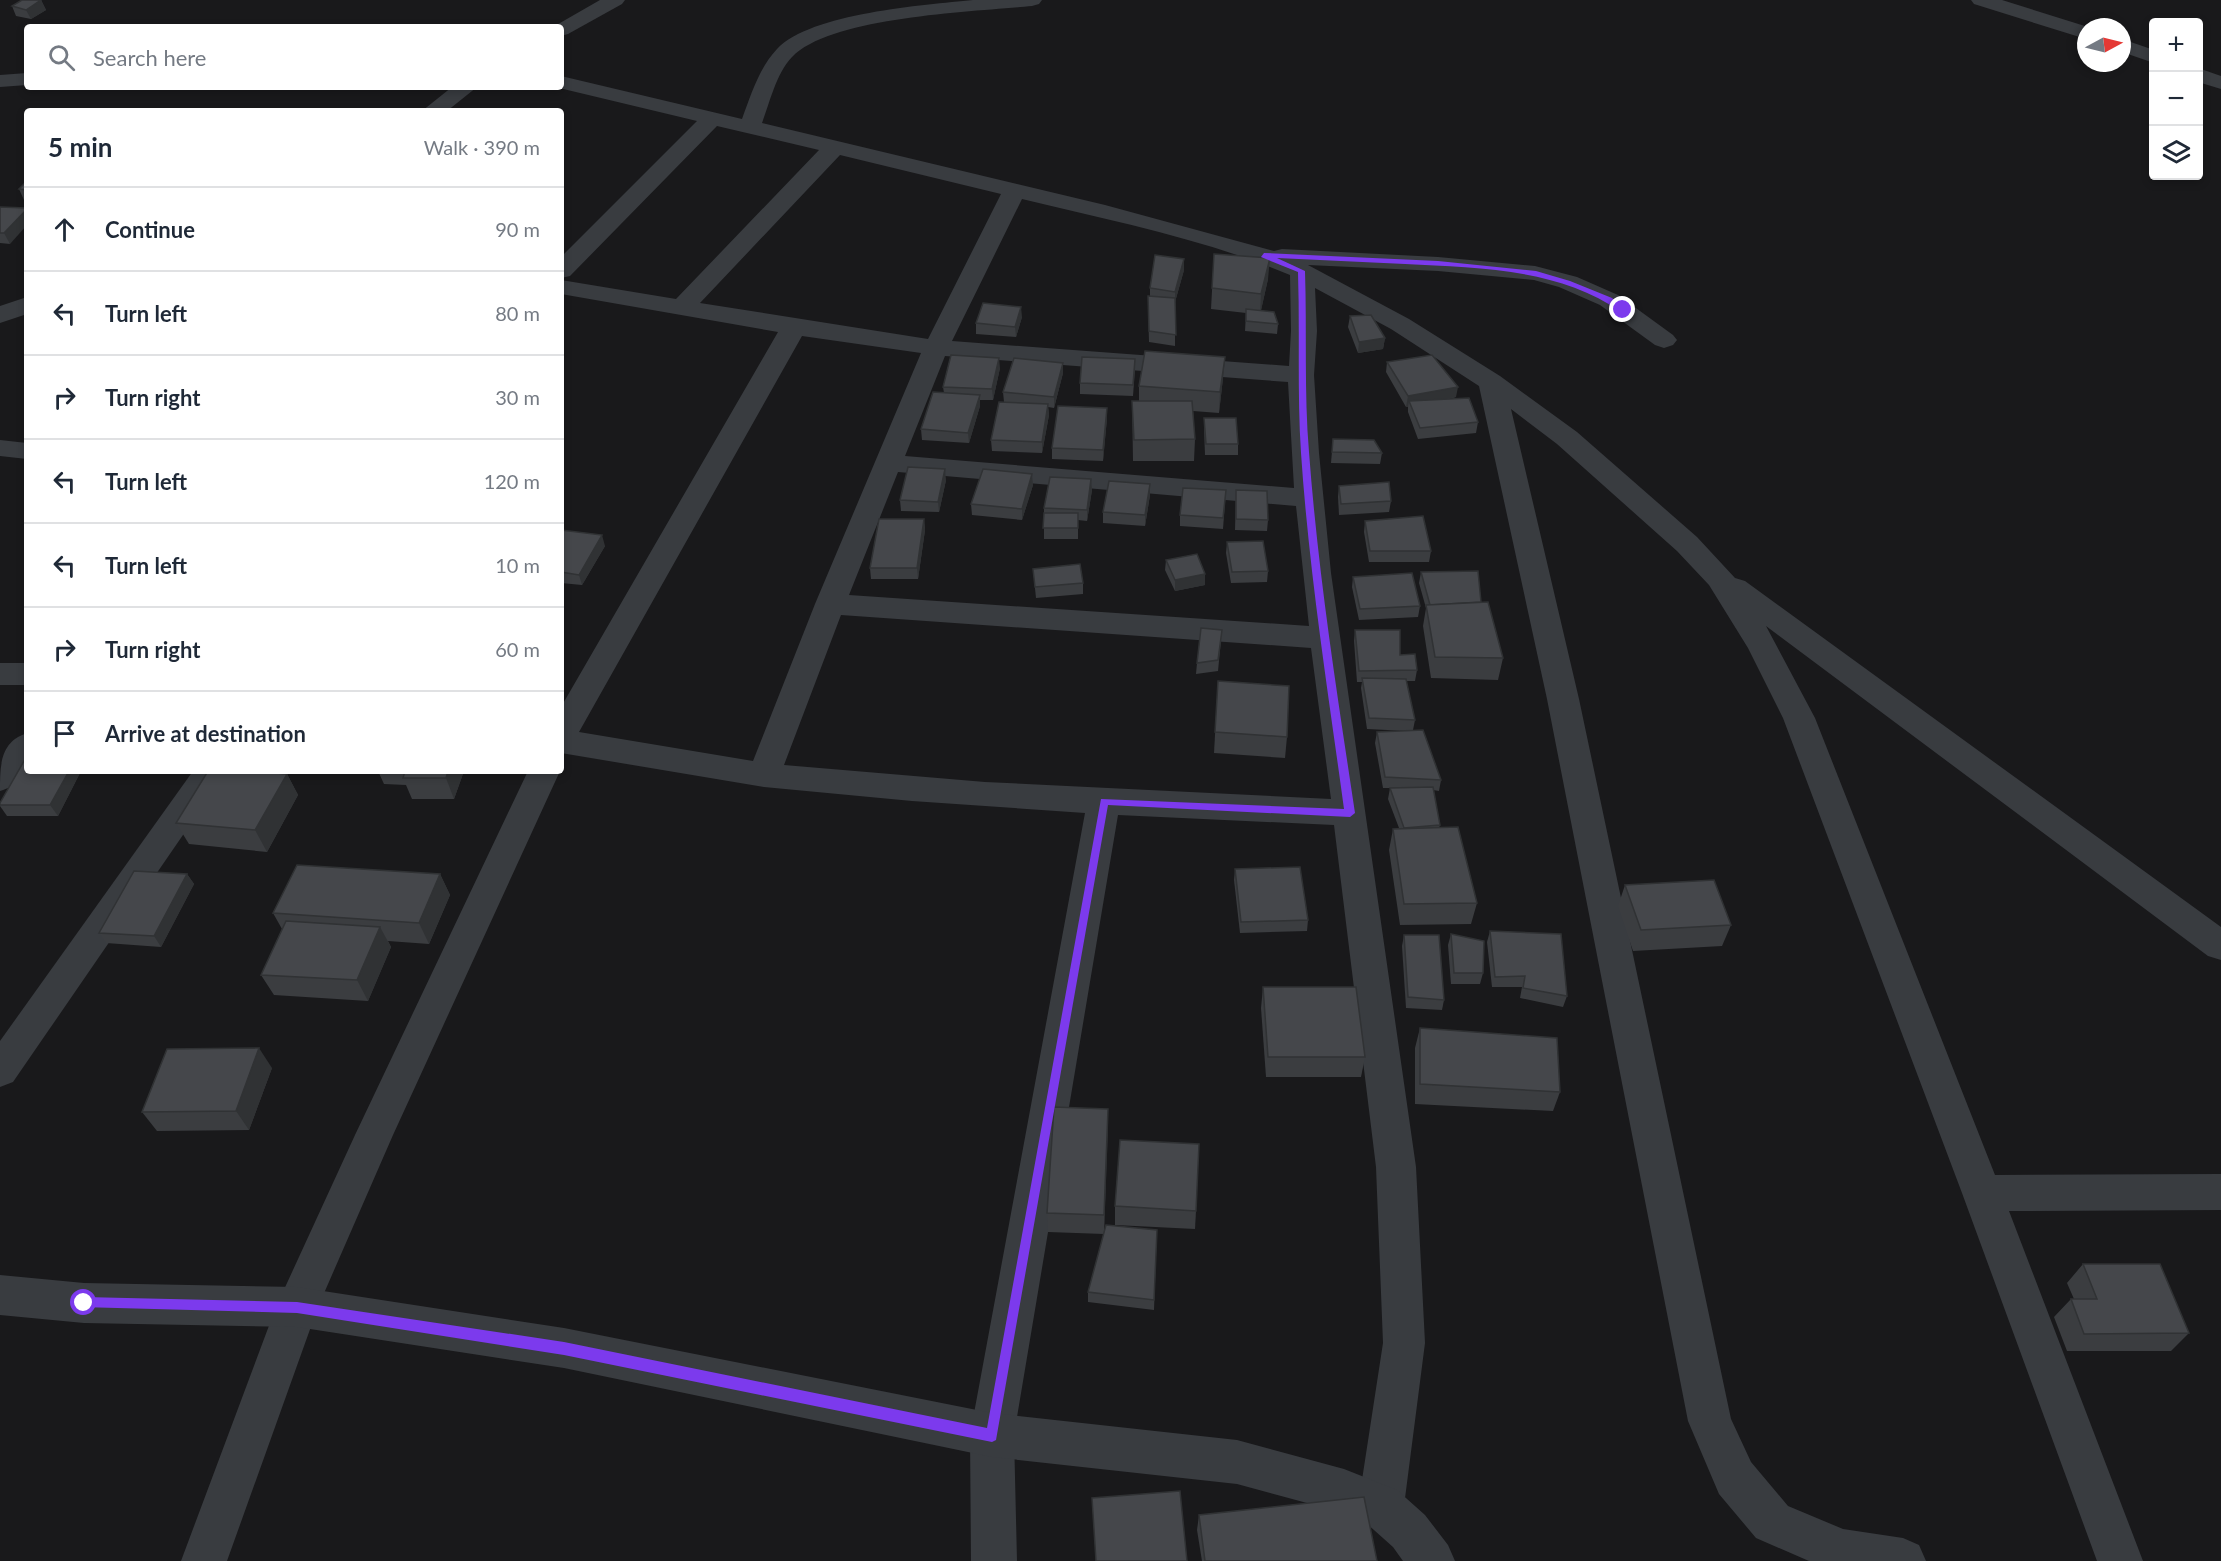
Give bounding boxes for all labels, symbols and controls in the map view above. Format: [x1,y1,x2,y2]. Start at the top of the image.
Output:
north arrow [2077,18,2131,72]
map controls [2149,18,2203,180]
button: + [2149,18,2203,72]
search box [24,24,564,90]
icon: search [45,41,78,74]
text: Search here [93,44,206,71]
button: − [2149,72,2203,126]
button: layers [2149,126,2203,180]
text: 5 min [48,131,112,163]
text: Walk · 390 m [424,135,540,159]
icon: ahead [48,213,81,246]
text: Continue [105,216,195,243]
text: 90 m [495,217,540,241]
route end [1609,296,1635,322]
icon: left [48,297,81,330]
text: Turn left [105,300,187,327]
text: 80 m [495,301,540,325]
icon: right [48,381,81,414]
text: Turn right [105,384,200,411]
text: 30 m [495,385,540,409]
icon: left [48,465,81,498]
text: Turn left [105,468,187,495]
text: 120 m [484,469,540,493]
icon: left [48,549,81,582]
text: Turn left [105,552,187,579]
text: 10 m [495,553,540,577]
icon: right [48,633,81,666]
text: Turn right [105,636,200,663]
text: 60 m [495,637,540,661]
icon: arrive [48,717,81,750]
text: Arrive at destination [105,720,306,747]
route start [70,1289,96,1315]

